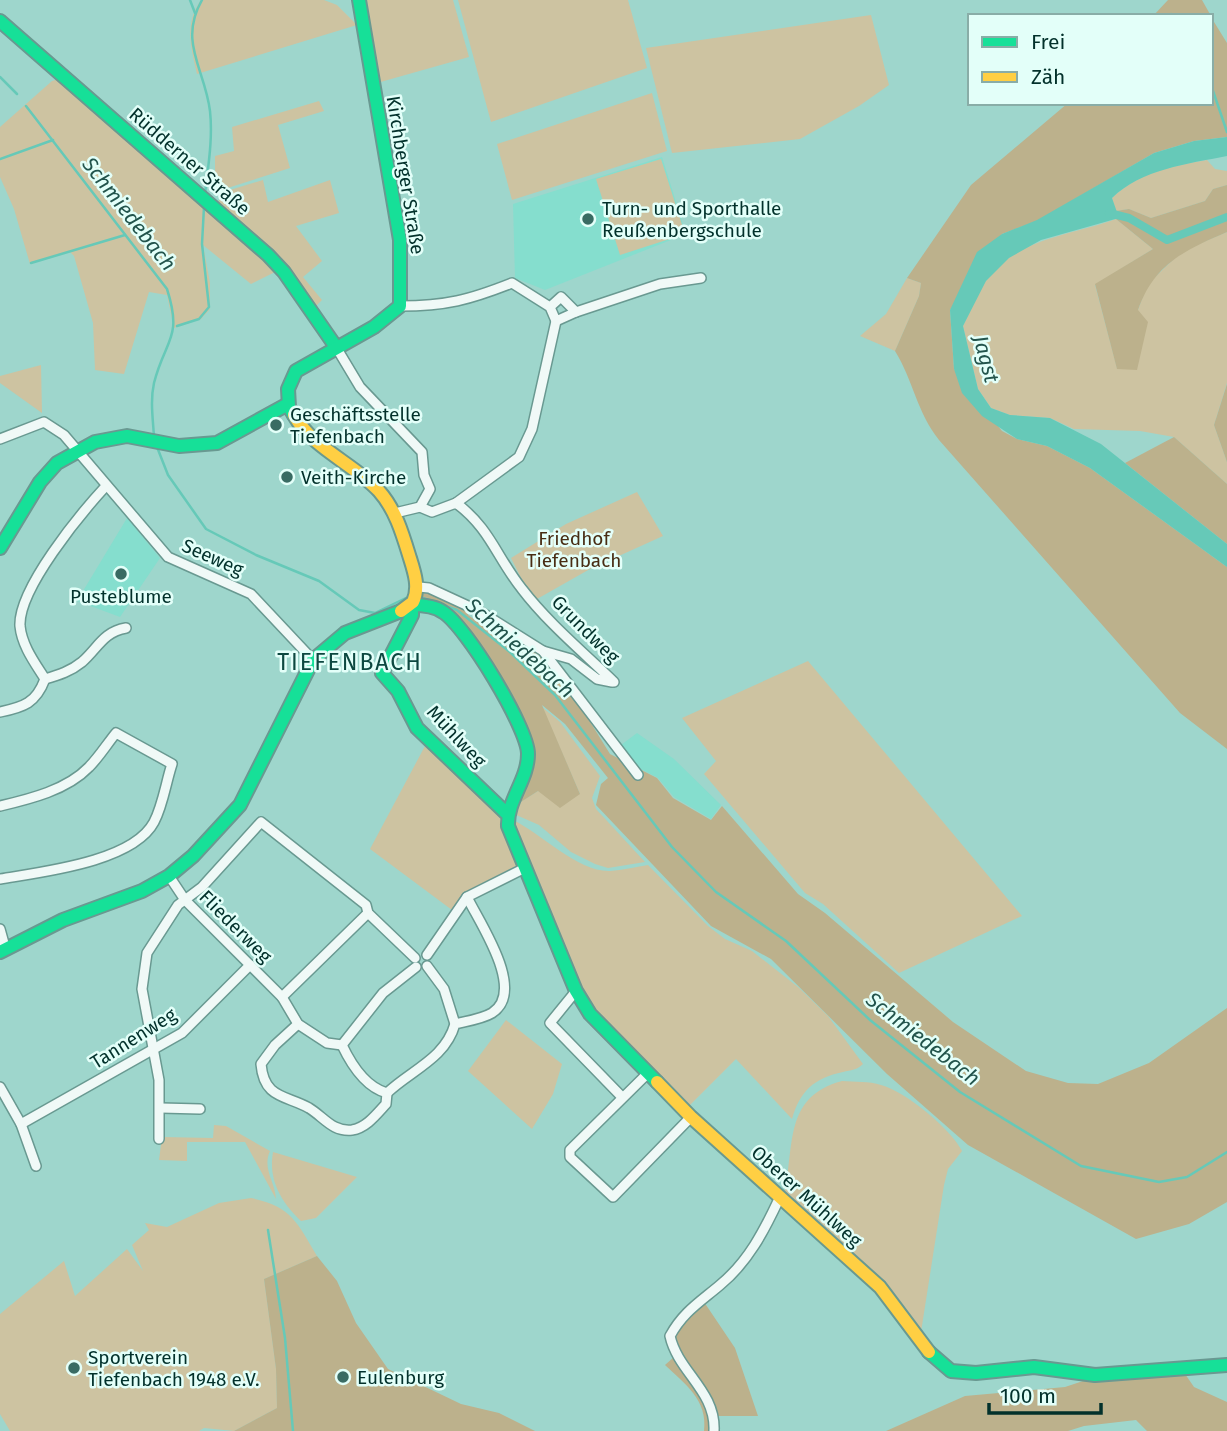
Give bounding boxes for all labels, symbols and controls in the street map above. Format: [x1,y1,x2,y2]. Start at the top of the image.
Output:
legend [968,14,1213,105]
text: Frei [1031,29,1065,55]
text: Zäh [1031,64,1065,90]
street label: Kirchberger Straße [382,94,429,256]
street label: Rüdderner Straße [125,103,255,220]
water label: Schmiedebach [76,151,181,276]
place label: Turn- und Sporthalle Reußenbergschule [602,197,781,242]
marker: Turn- und Sporthalle Reußenbergschule [580,211,596,227]
water label: Jagst [967,332,1005,386]
place label: Geschäftsstelle Tiefenbach [290,403,421,448]
marker: Geschäftsstelle Tiefenbach [268,417,284,433]
place label: Veith-Kirche [301,466,406,489]
marker: Veith-Kirche [279,469,295,485]
park label: Friedhof Tiefenbach [527,527,621,572]
street label: Seeweg [178,534,247,581]
marker: Pusteblume [113,566,129,582]
place label: Pusteblume [70,585,172,608]
street label: Grundweg [547,591,625,668]
water label: Schmiedebach [460,592,580,704]
district label: TIEFENBACH [277,648,423,676]
street label: Mühlweg [422,701,491,772]
street label: Fliederweg [195,885,277,968]
water label: Schmiedebach [860,986,985,1091]
street label: Tannenweg [86,1003,181,1074]
street label: Oberer Mühlweg [747,1141,867,1252]
place label: Sportverein Tiefenbach 1948 e.V. [88,1346,259,1391]
marker: Sportverein Tiefenbach 1948 e.V. [66,1360,82,1376]
place label: Eulenburg [357,1366,444,1389]
marker: Eulenburg [335,1369,351,1385]
scale bar [989,1372,1101,1416]
text: 100 m [1000,1383,1056,1409]

